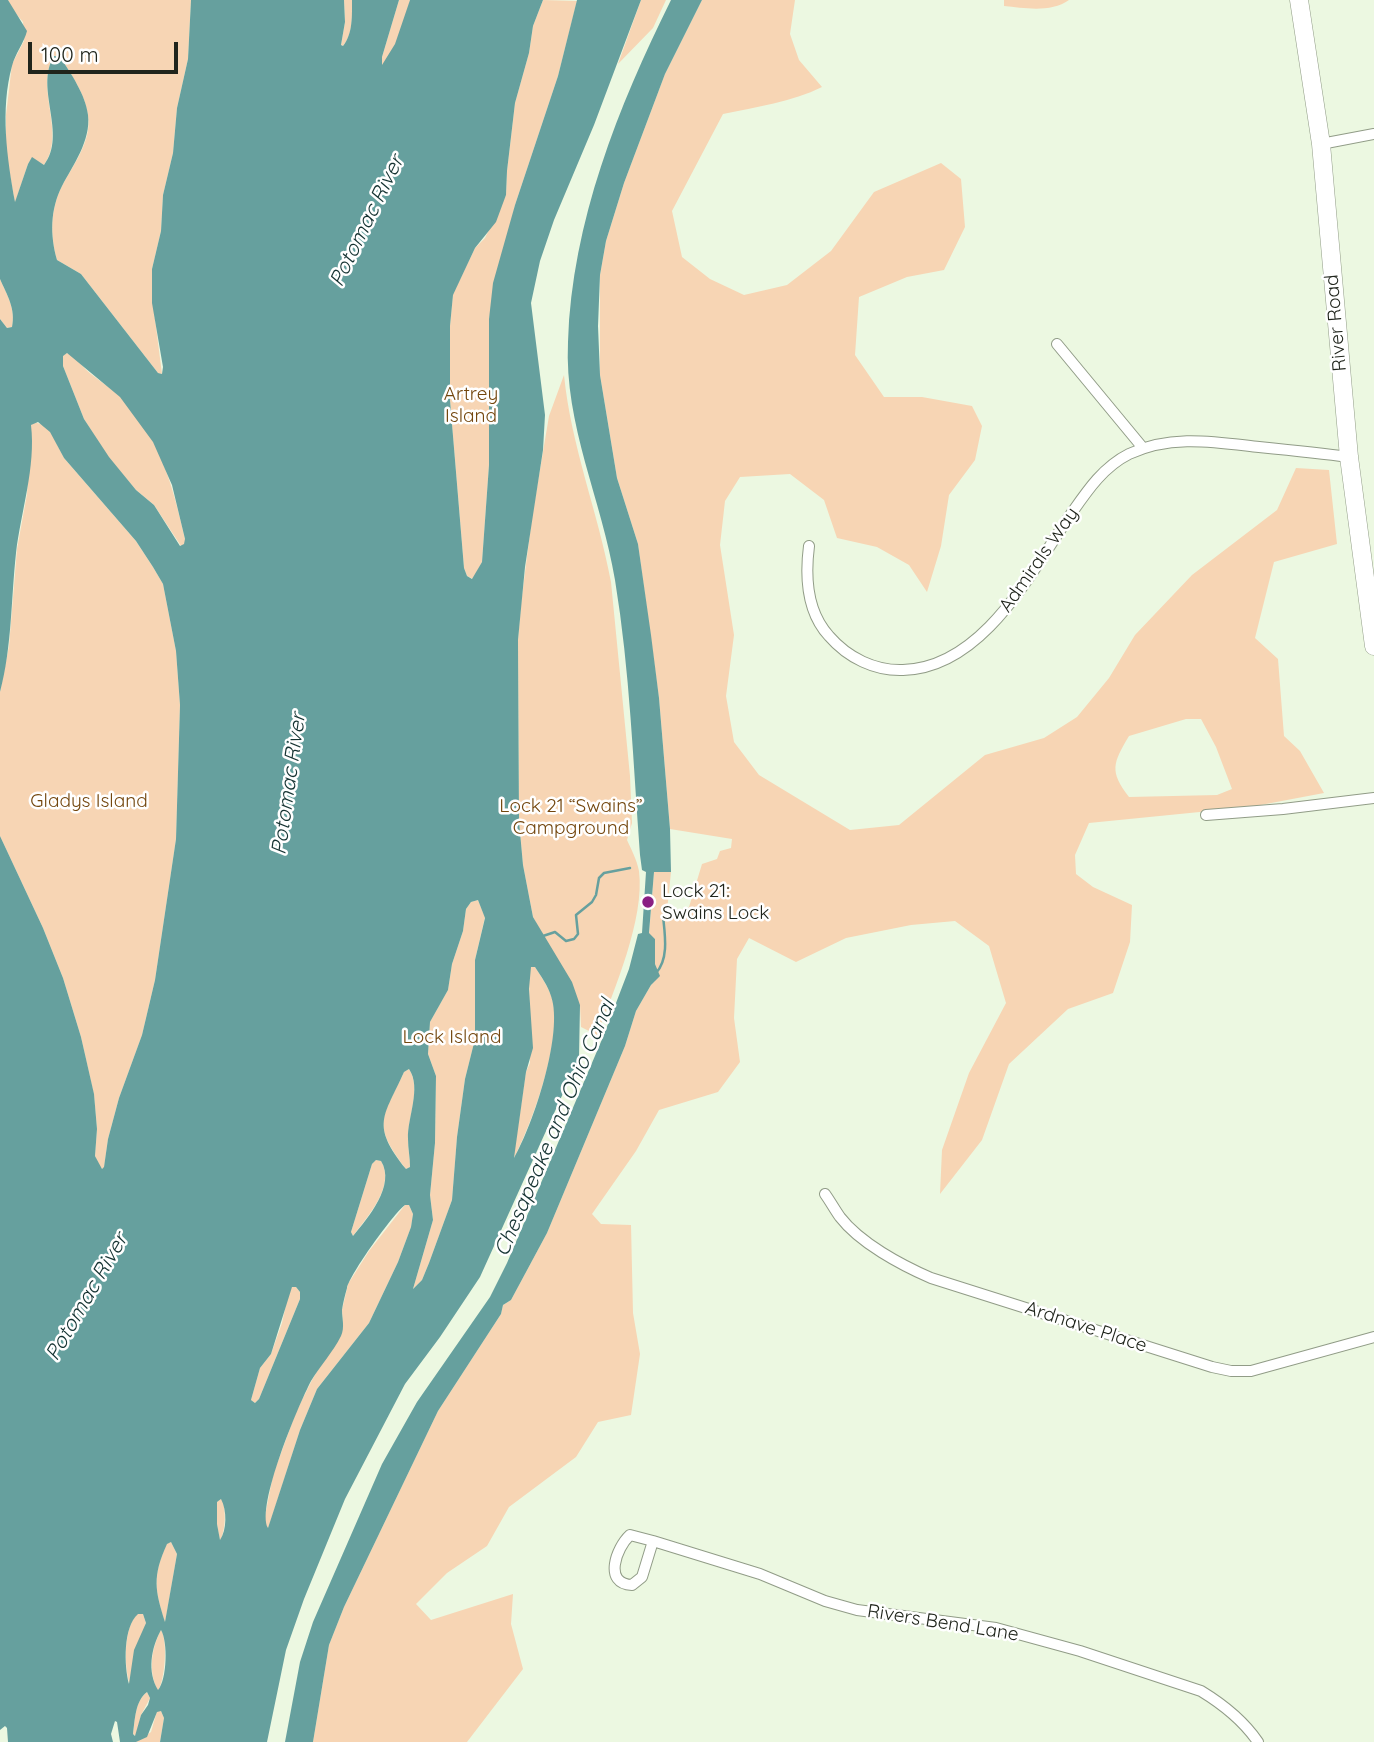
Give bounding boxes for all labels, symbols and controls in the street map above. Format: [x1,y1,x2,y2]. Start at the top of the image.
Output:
scale bar [32,28,182,72]
text: 100 m [41,41,99,67]
water label: Potomac River [324,151,410,291]
street label: River Road [1320,274,1352,372]
park label: Artrey Island [444,383,498,427]
street label: Admirals Way [994,503,1084,617]
water label: Potomac River [267,712,311,856]
park label: Gladys Island [30,790,148,812]
park label: Lock 21 “Swains” Campground [499,795,643,839]
place label: Lock 21: Swains Lock [662,880,769,924]
marker: Lock 21: Swains Lock [640,894,656,910]
water label: Chesapeake and Ohio Canal [489,996,621,1260]
park label: Lock Island [403,1026,501,1048]
water label: Potomac River [40,1229,134,1365]
street label: Ardnave Place [1022,1297,1150,1357]
street label: Rivers Bend Lane [866,1600,1020,1646]

